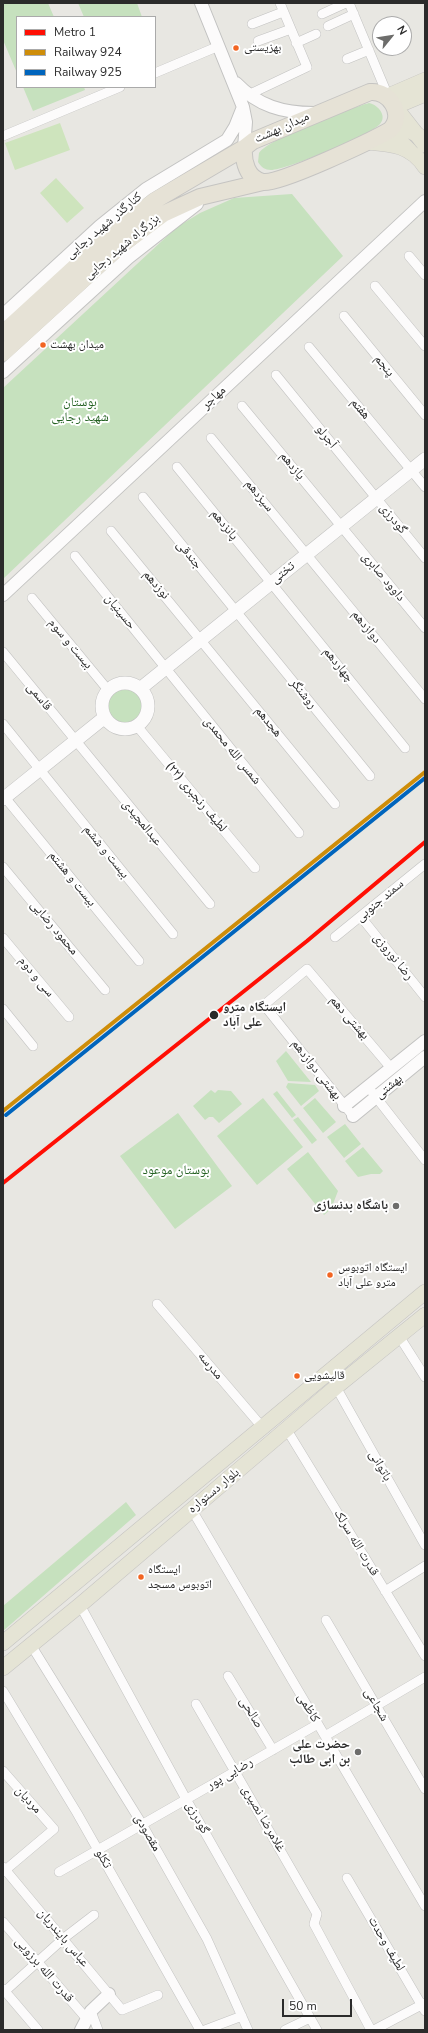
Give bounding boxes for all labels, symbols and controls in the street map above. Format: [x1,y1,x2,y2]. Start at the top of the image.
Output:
legend [16,16,156,88]
north arrow [372,16,412,56]
text: N [393,23,411,38]
text: Metro 1 [54,24,96,40]
place label: بهزیستی [244,41,281,55]
marker: بهزیستی [231,43,241,53]
text: Railway 924 [54,44,122,60]
text: Railway 925 [54,64,122,80]
street label: میدان بهشت [252,109,312,147]
street label: کنارگذر شهید رجایی [63,189,145,263]
street label: بزرگراه شهید رجایی [81,211,163,283]
place label: میدان بهشت [50,338,104,352]
marker: میدان بهشت [38,340,48,350]
street label: پنجم [370,352,398,380]
street label: مهاجر [199,383,229,413]
park label: بوستان شهید رجایی [51,395,109,426]
street label: هفتم [347,395,373,423]
street label: آجرلو [312,422,340,452]
street label: یازدهم [276,449,308,483]
street label: سیزدهم [241,477,277,515]
street label: گودرزی [376,501,410,537]
street label: پانزدهم [207,506,241,544]
street label: جندقی [173,537,205,573]
street label: داوود صابری [358,549,408,605]
street label: تختی [268,559,298,587]
street label: نوزدهم [139,567,173,603]
street label: حسینیان [101,591,139,633]
street label: دوازدهم [348,607,384,647]
street label: بیست و سوم [44,616,96,672]
street label: چهاردهم [319,644,357,686]
street label: روشنگر [286,676,320,712]
street label: قاسمی [23,680,55,714]
street label: هجدهم [251,704,285,740]
street label: شمس الله محمدی [200,714,264,788]
street label: لطیف رنجبری (۲۲) [162,759,230,835]
street label: عبدالمجیدی [119,797,165,849]
street label: بیست و ششم [80,822,132,882]
street label: بیست و هشتم [45,848,99,910]
street label: سمند جنوبی [353,876,407,926]
street label: محمود رضایی [27,897,81,959]
street label: رضا نوروزی [369,930,417,984]
street label: سی و دوم [15,954,57,1000]
street label: بهشتی دهم [326,993,372,1043]
place label: ایستگاه مترو علی آباد [223,1000,286,1031]
marker: ایستگاه مترو علی آباد [208,1009,220,1021]
street label: بهشتی دوازدهم [288,1037,344,1103]
street label: بهشتی [372,1071,406,1103]
park label: بوستان موعود [142,1163,210,1179]
place label: باشگاه بدنسازی [313,1198,388,1214]
marker: باشگاه بدنسازی [391,1201,401,1211]
place label: ایستگاه اتوبوس مترو علی آباد [338,1261,407,1289]
marker: ایستگاه اتوبوس مترو علی آباد [325,1270,335,1280]
street label: مدرسه [194,1349,226,1383]
place label: قالیشویی [304,1369,345,1383]
marker: قالیشویی [292,1371,302,1381]
street label: باتوانی [365,1448,395,1484]
street label: بلوار دستواره [185,1465,243,1517]
street label: قدرت الله سرلک [330,1507,382,1579]
place label: ایستگاه اتوبوس مسجد [148,1563,212,1591]
marker: ایستگاه اتوبوس مسجد [136,1572,146,1582]
street label: شجاعی [360,1686,392,1724]
street label: کاظمی [293,1690,323,1726]
street label: صالحی [236,1694,266,1732]
place label: حضرت علی بن ابی طالب [289,1737,350,1768]
marker: حضرت علی بن ابی طالب [353,1747,363,1757]
street label: رضایی پور [204,1755,256,1793]
street label: مردیان [12,1783,44,1817]
street label: غلامرضا نصیری [238,1783,288,1855]
street label: گودرزی [182,1799,212,1837]
street label: مقصودی [130,1812,164,1854]
street label: تکلو [91,1847,115,1871]
street label: عباس بایندریان [34,1905,92,1971]
street label: لطیف وحدت [364,1914,408,1974]
street label: قدرت الله برزویی [11,1934,77,2006]
scale bar [284,1991,354,2017]
text: 50 m [289,1998,317,2014]

